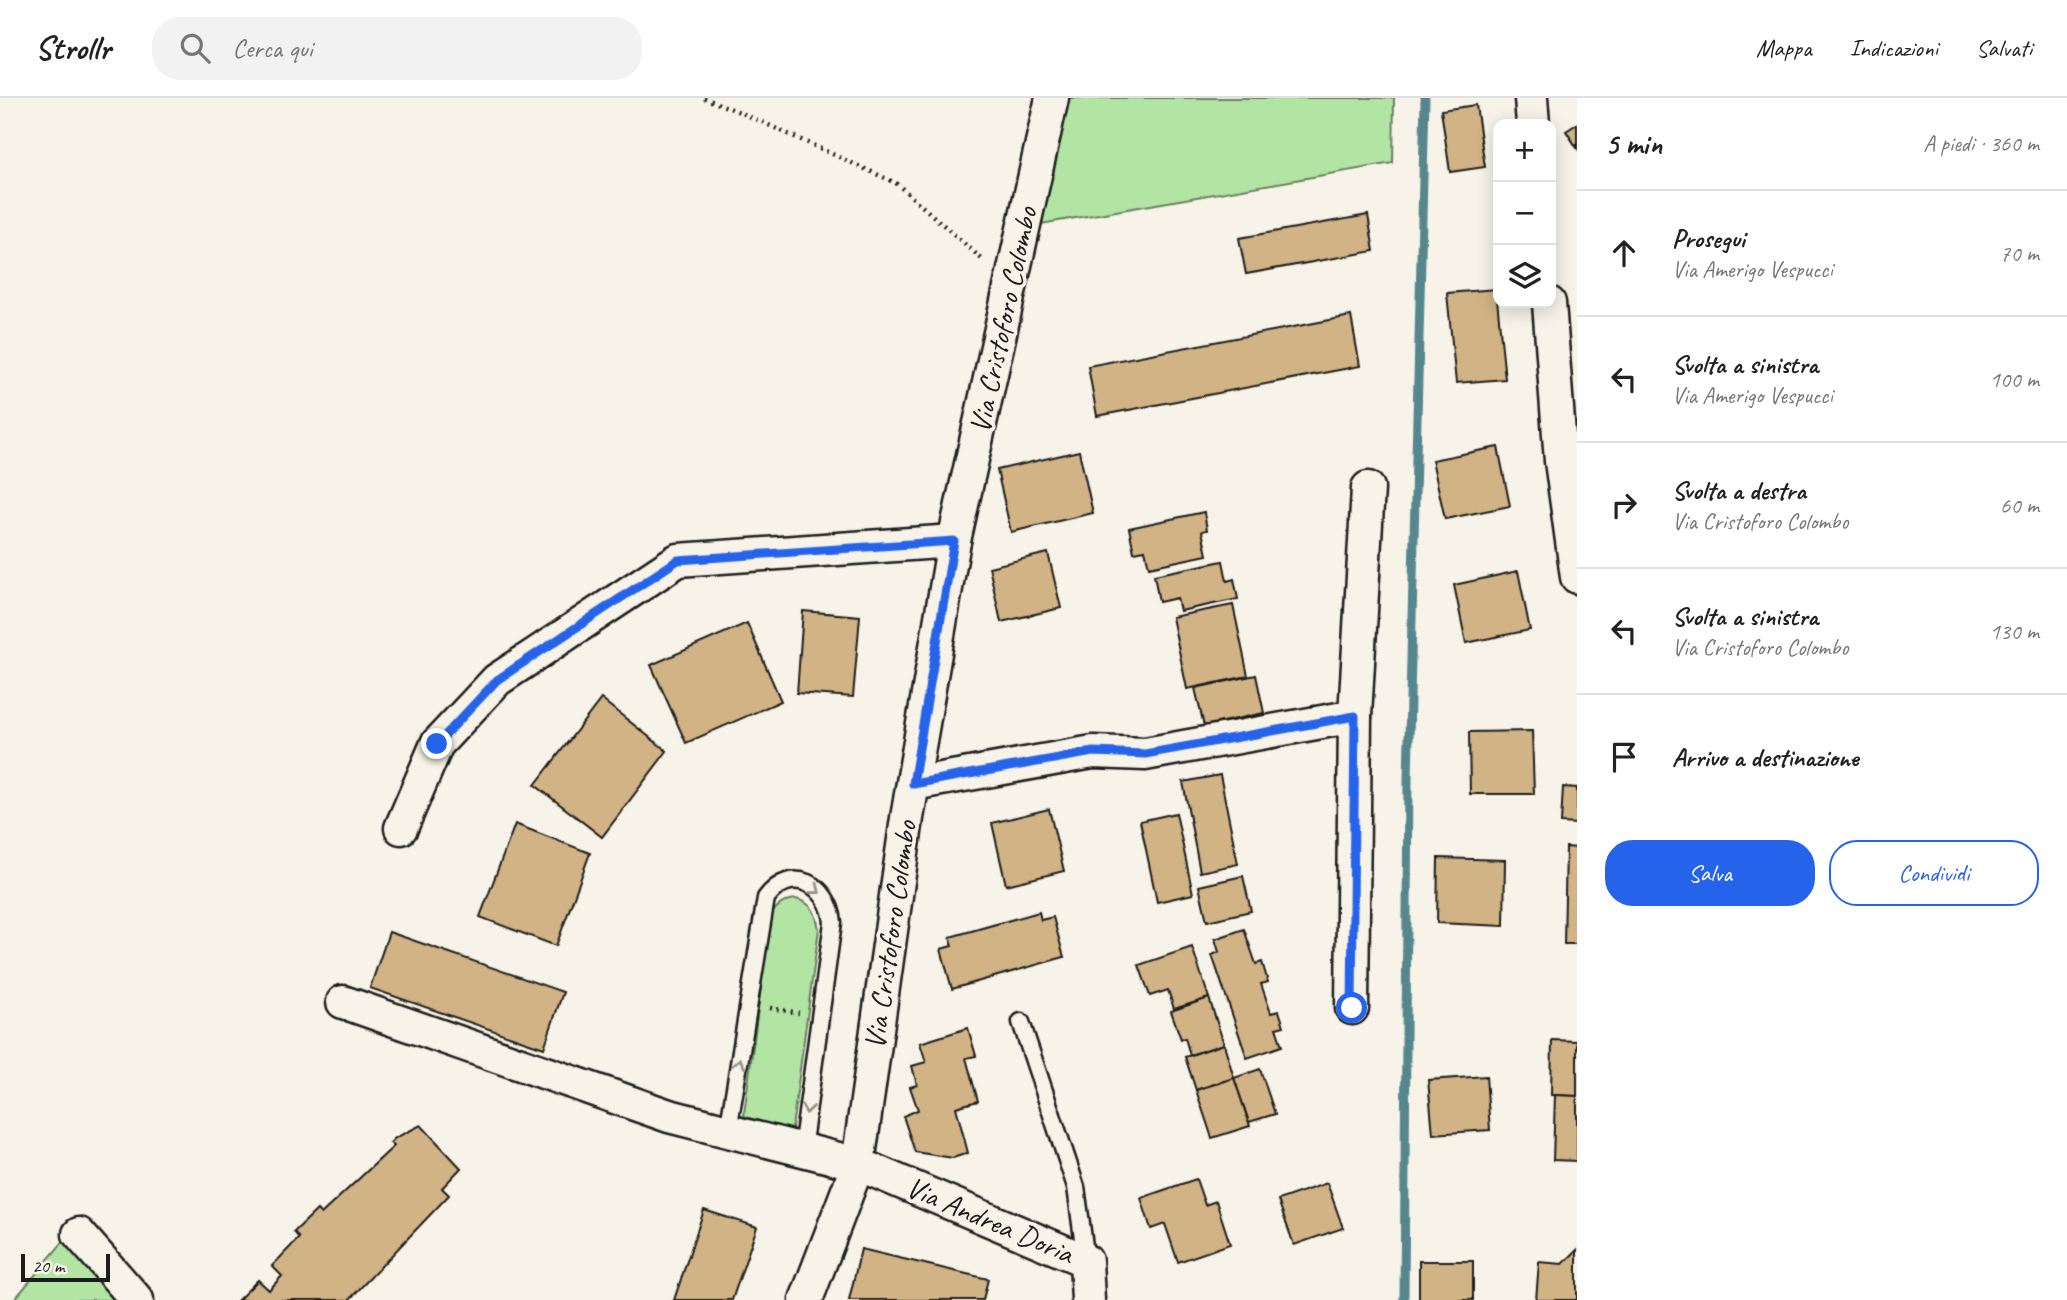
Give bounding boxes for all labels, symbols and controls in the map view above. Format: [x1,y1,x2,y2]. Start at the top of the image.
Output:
search box [152,17,642,80]
text: Strollr [35,27,110,69]
icon: search [176,29,214,67]
text: Cerca qui [232,32,313,65]
text: Mappa [1756,33,1812,63]
text: Indicazioni [1850,33,1938,63]
text: Salvati [1976,33,2032,63]
map controls [1493,119,1556,308]
button: + [1493,119,1556,182]
text: 5 min [1605,125,1662,163]
text: A piedi · 360 m [1923,129,2039,158]
button: − [1493,182,1556,245]
street label: Via Cristoforo Colombo [961,202,1046,436]
text: Prosegui [1672,222,1745,255]
icon: ahead [1605,234,1643,272]
text: 70 m [2000,239,2039,268]
button: layers [1493,245,1556,308]
text: Via Amerigo Vespucci [1672,255,1833,284]
text: Svolta a sinistra [1672,348,1818,381]
icon: left [1605,360,1643,398]
text: 100 m [1990,365,2039,394]
text: Via Amerigo Vespucci [1672,381,1833,410]
text: Svolta a destra [1672,474,1806,507]
icon: right [1605,486,1643,524]
text: 60 m [2000,491,2039,520]
text: Via Cristoforo Colombo [1672,507,1848,536]
text: Svolta a sinistra [1672,600,1818,633]
icon: left [1605,612,1643,650]
text: 130 m [1990,617,2039,646]
text: Via Cristoforo Colombo [1672,633,1848,662]
route end [421,728,452,759]
icon: arrive [1605,738,1643,776]
text: Arrivo a destinazione [1672,741,1858,774]
street label: Via Cristoforo Colombo [855,817,925,1052]
button: Salva [1605,840,1815,906]
button: Condividi [1829,840,2039,906]
one-way arrow [809,882,821,894]
route start [1336,992,1367,1023]
one-way arrow [731,1057,746,1069]
one-way arrow [800,1104,815,1115]
street label: Via Andrea Doria [901,1168,1081,1273]
scale bar [21,1251,110,1283]
text: 20 m [32,1254,64,1278]

